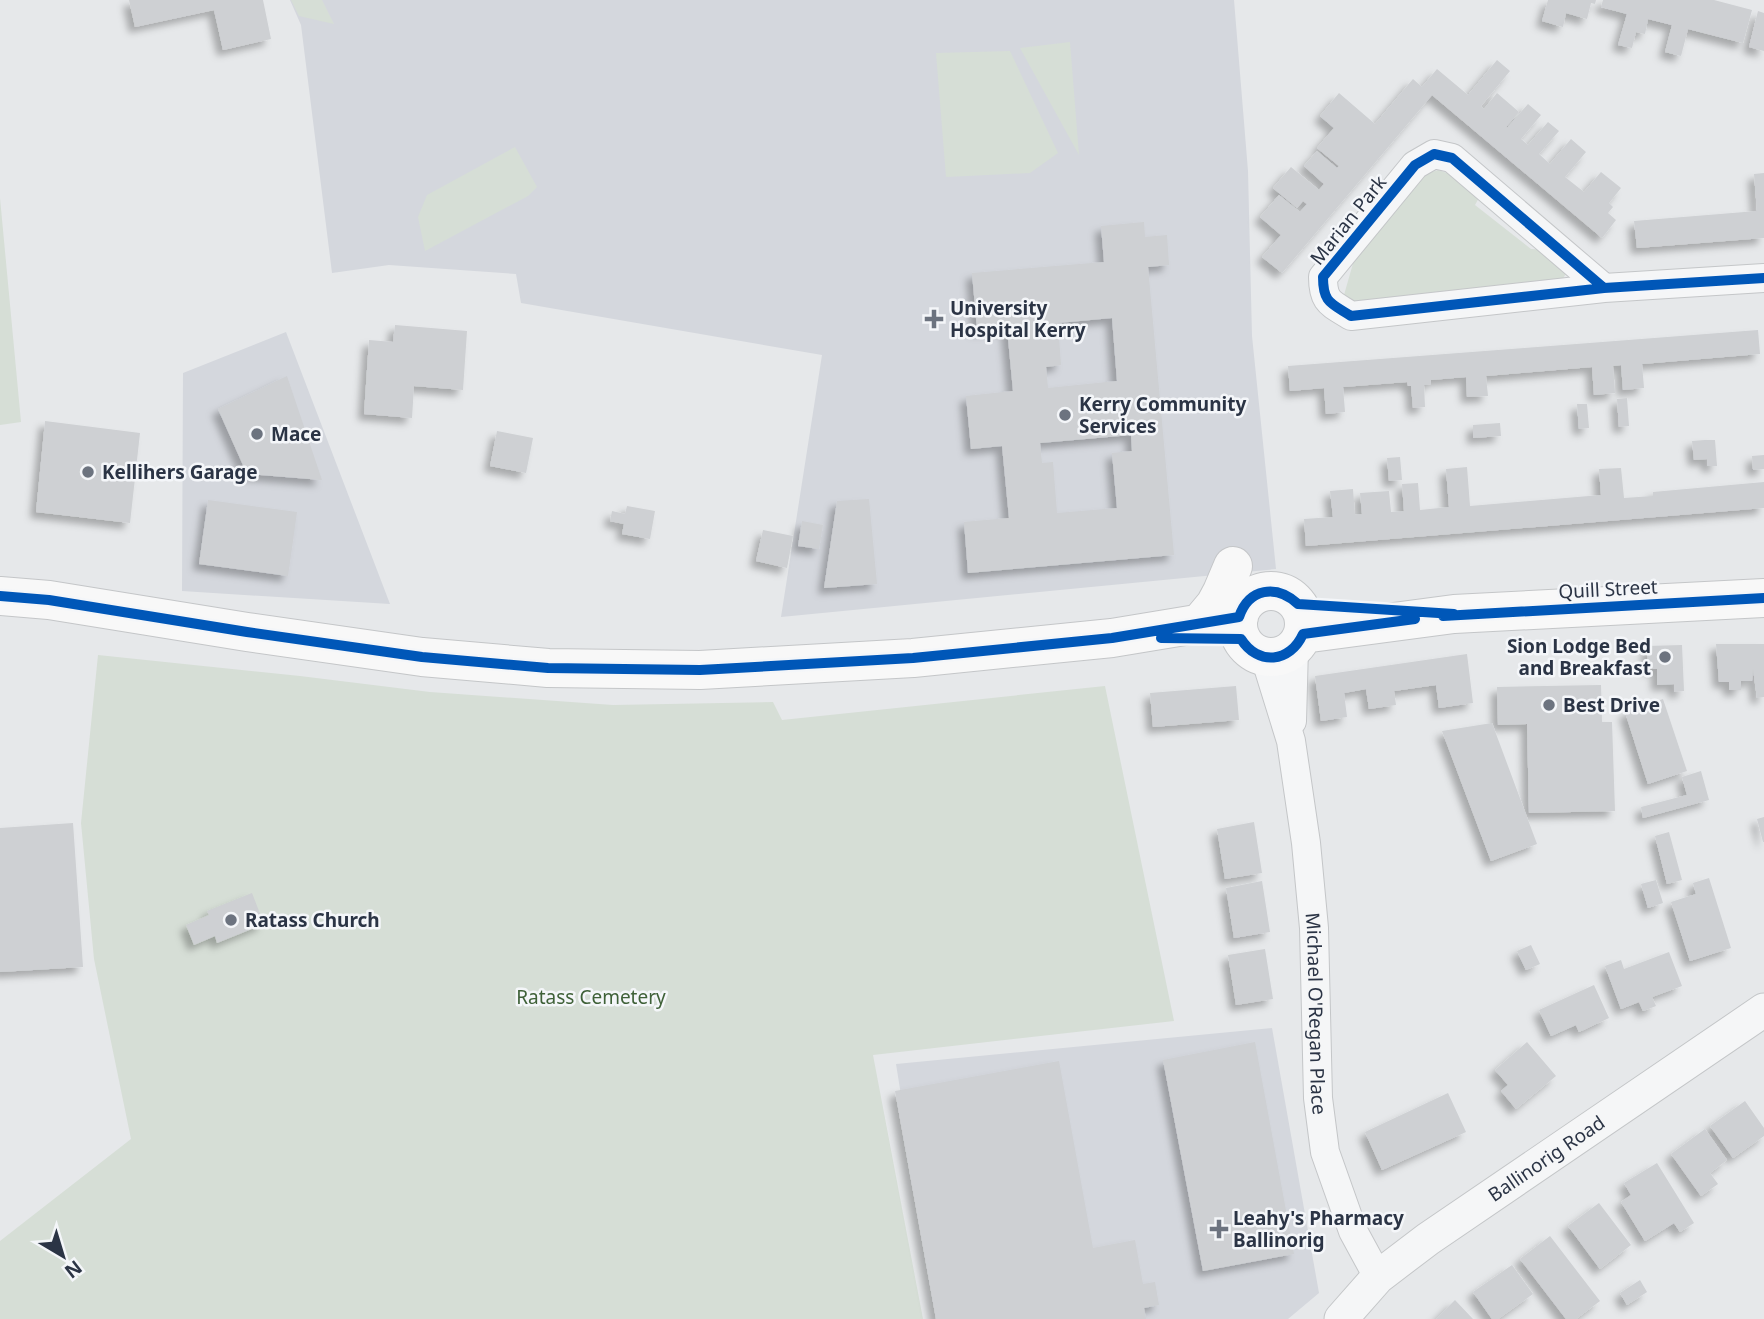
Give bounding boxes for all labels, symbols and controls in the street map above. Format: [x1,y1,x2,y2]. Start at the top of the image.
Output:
street label: Marian Park [1304,170,1392,270]
place label: University Hospital Kerry [950,295,1086,343]
marker: University Hospital Kerry [924,309,944,329]
place label: Kerry Community Services [1079,391,1246,439]
marker: Kerry Community Services [1057,407,1073,423]
place label: Mace [271,421,321,447]
marker: Mace [249,426,265,442]
place label: Kellihers Garage [102,459,258,485]
marker: Kellihers Garage [80,464,96,480]
street label: Quill Street [1558,573,1658,605]
place label: Sion Lodge Bed and Breakfast [1507,633,1651,681]
marker: Sion Lodge Bed and Breakfast [1657,649,1673,665]
place label: Best Drive [1563,692,1660,718]
marker: Best Drive [1541,697,1557,713]
place label: Ratass Church [245,907,380,933]
street label: Michael O'Regan Place [1300,911,1333,1116]
marker: Ratass Church [223,912,239,928]
park label: Ratass Cemetery [516,984,666,1010]
street label: Ballinorig Road [1483,1109,1610,1207]
place label: Leahy's Pharmacy Ballinorig [1233,1205,1404,1253]
north arrow [28,1221,98,1291]
marker: Leahy's Pharmacy Ballinorig [1211,1221,1227,1237]
text: N [59,1254,88,1284]

